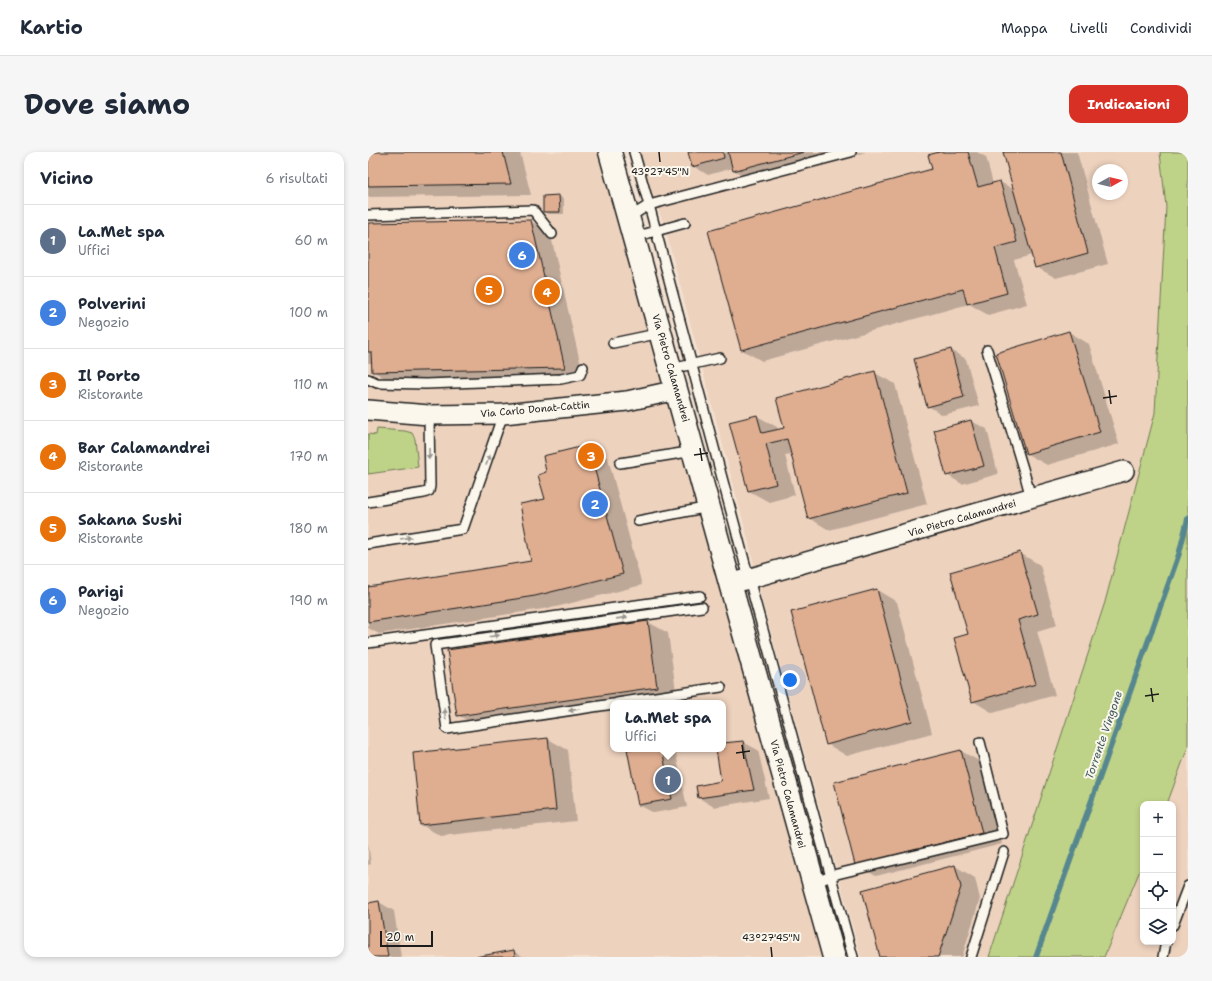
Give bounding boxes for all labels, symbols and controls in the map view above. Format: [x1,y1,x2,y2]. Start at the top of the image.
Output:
text: Kartio [20,15,83,40]
text: Mappa [1001,19,1048,37]
text: Livelli [1070,19,1108,37]
text: Condividi [1130,19,1192,37]
text: Dove siamo [24,85,190,123]
button: Indicazioni [1069,85,1188,123]
north arrow [1092,164,1128,200]
text: 43°27'45"N [631,165,689,178]
text: Vicino [40,167,93,189]
text: 6 risultati [265,170,328,187]
text: La.Met spa [78,222,165,242]
text: 1 [50,232,56,249]
text: 60 m [295,232,328,249]
pin: 6 [509,240,535,270]
text: Uffici [78,242,110,259]
pin: 5 [476,275,502,305]
pin: 4 [534,277,560,307]
text: Polverini [78,294,146,314]
text: 2 [48,304,58,321]
text: 100 m [289,304,328,321]
street label: Via Pietro Calamandrei [649,312,693,424]
text: Negozio [78,314,129,331]
text: Il Porto [78,366,140,386]
text: 3 [48,376,58,393]
text: 110 m [293,376,328,393]
text: Ristorante [78,386,143,403]
street label: Via Carlo Donat-Cattin [480,398,590,420]
text: Bar Calamandrei [78,438,210,458]
pin: 3 [578,441,604,471]
text: 4 [48,448,58,465]
text: 170 m [290,448,328,465]
one-way arrow [426,448,432,461]
one-way arrow [485,454,491,466]
text: Ristorante [78,458,143,475]
pin: 2 [582,489,608,519]
street label: Via Pietro Calamandrei [906,496,1018,540]
text: Sakana Sushi [78,510,182,530]
text: 5 [49,520,57,537]
text: 180 m [289,520,328,537]
text: Ristorante [78,530,143,547]
one-way arrow [400,535,413,541]
text: Parigi [78,582,124,602]
text: 6 [48,592,58,609]
text: 190 m [289,592,328,609]
text: Negozio [78,602,129,619]
one-way arrow [616,615,628,621]
one-way arrow [488,633,500,639]
your location [780,670,800,690]
water label: Torrente Vingone [1082,689,1126,781]
popup [610,700,726,752]
one-way arrow [568,707,581,713]
one-way arrow [442,708,448,720]
text: La.Met spa [625,708,711,728]
text: Uffici [625,728,657,745]
street label: Via Pietro Calamandrei [767,738,809,850]
pin: 1 [655,765,681,795]
map controls [1140,801,1176,945]
button: + [1140,801,1176,837]
button: − [1140,837,1176,873]
button: locate [1140,873,1176,909]
button: layers [1140,909,1176,945]
scale bar [380,929,433,948]
text: 20 m [386,930,414,945]
text: 43°27'45"N [742,931,800,944]

